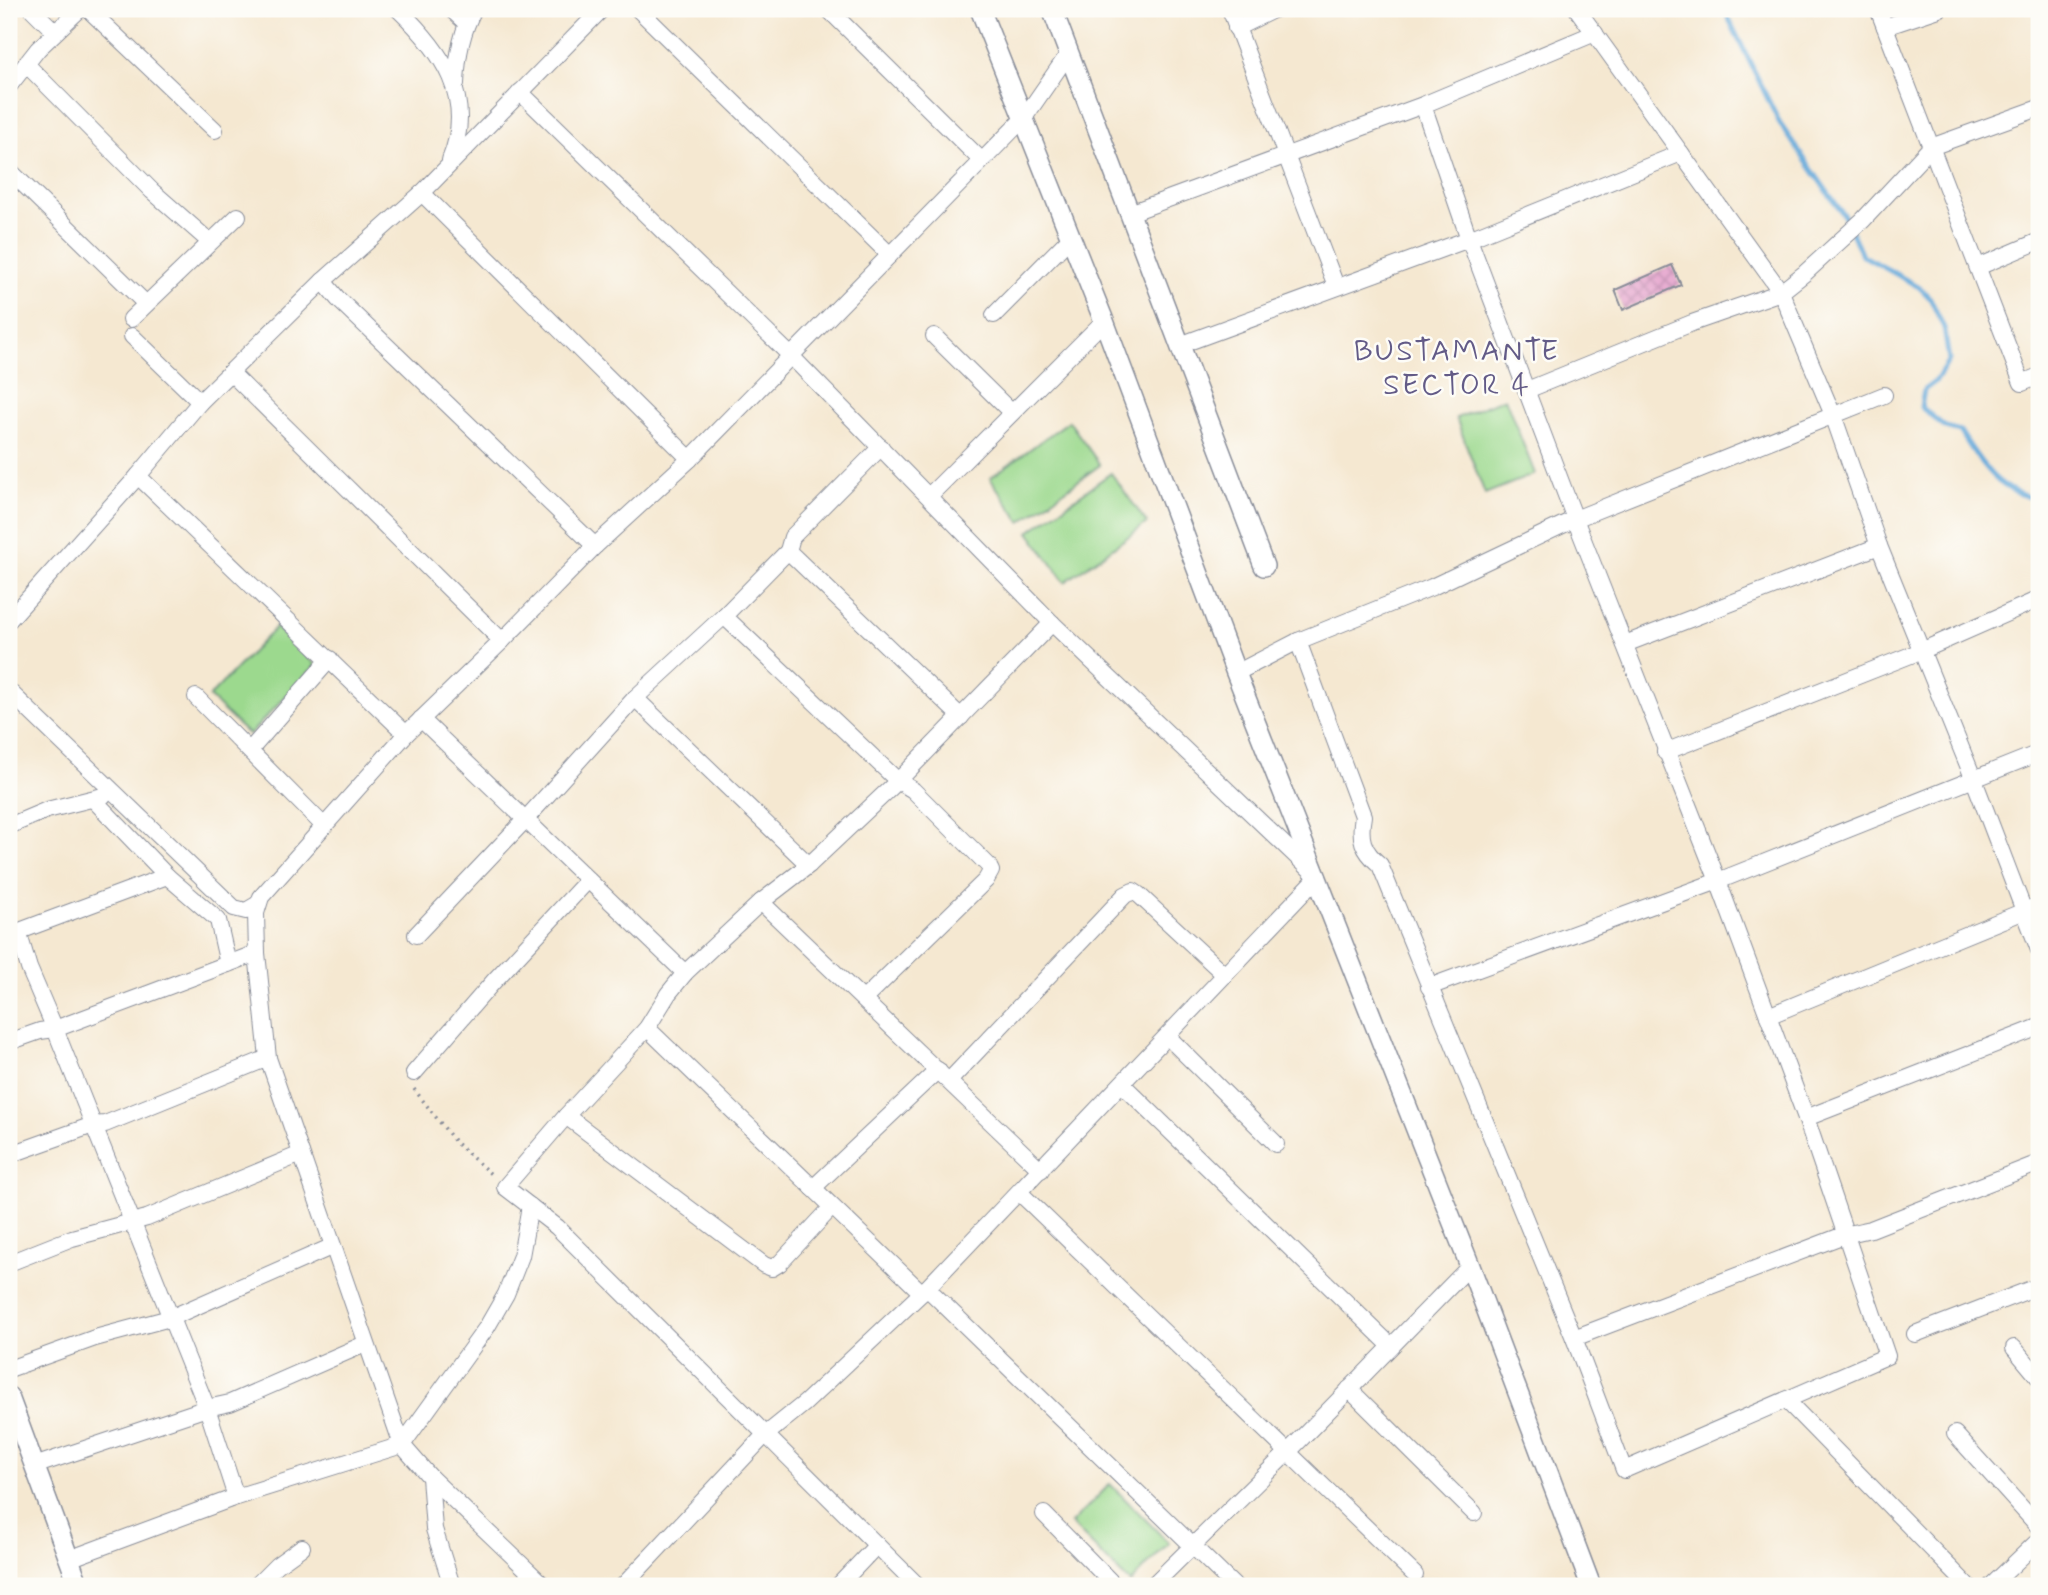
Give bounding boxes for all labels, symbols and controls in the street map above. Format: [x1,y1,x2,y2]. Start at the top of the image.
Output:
district label: BUSTAMANTE SECTOR 4 [1354,332,1560,405]

